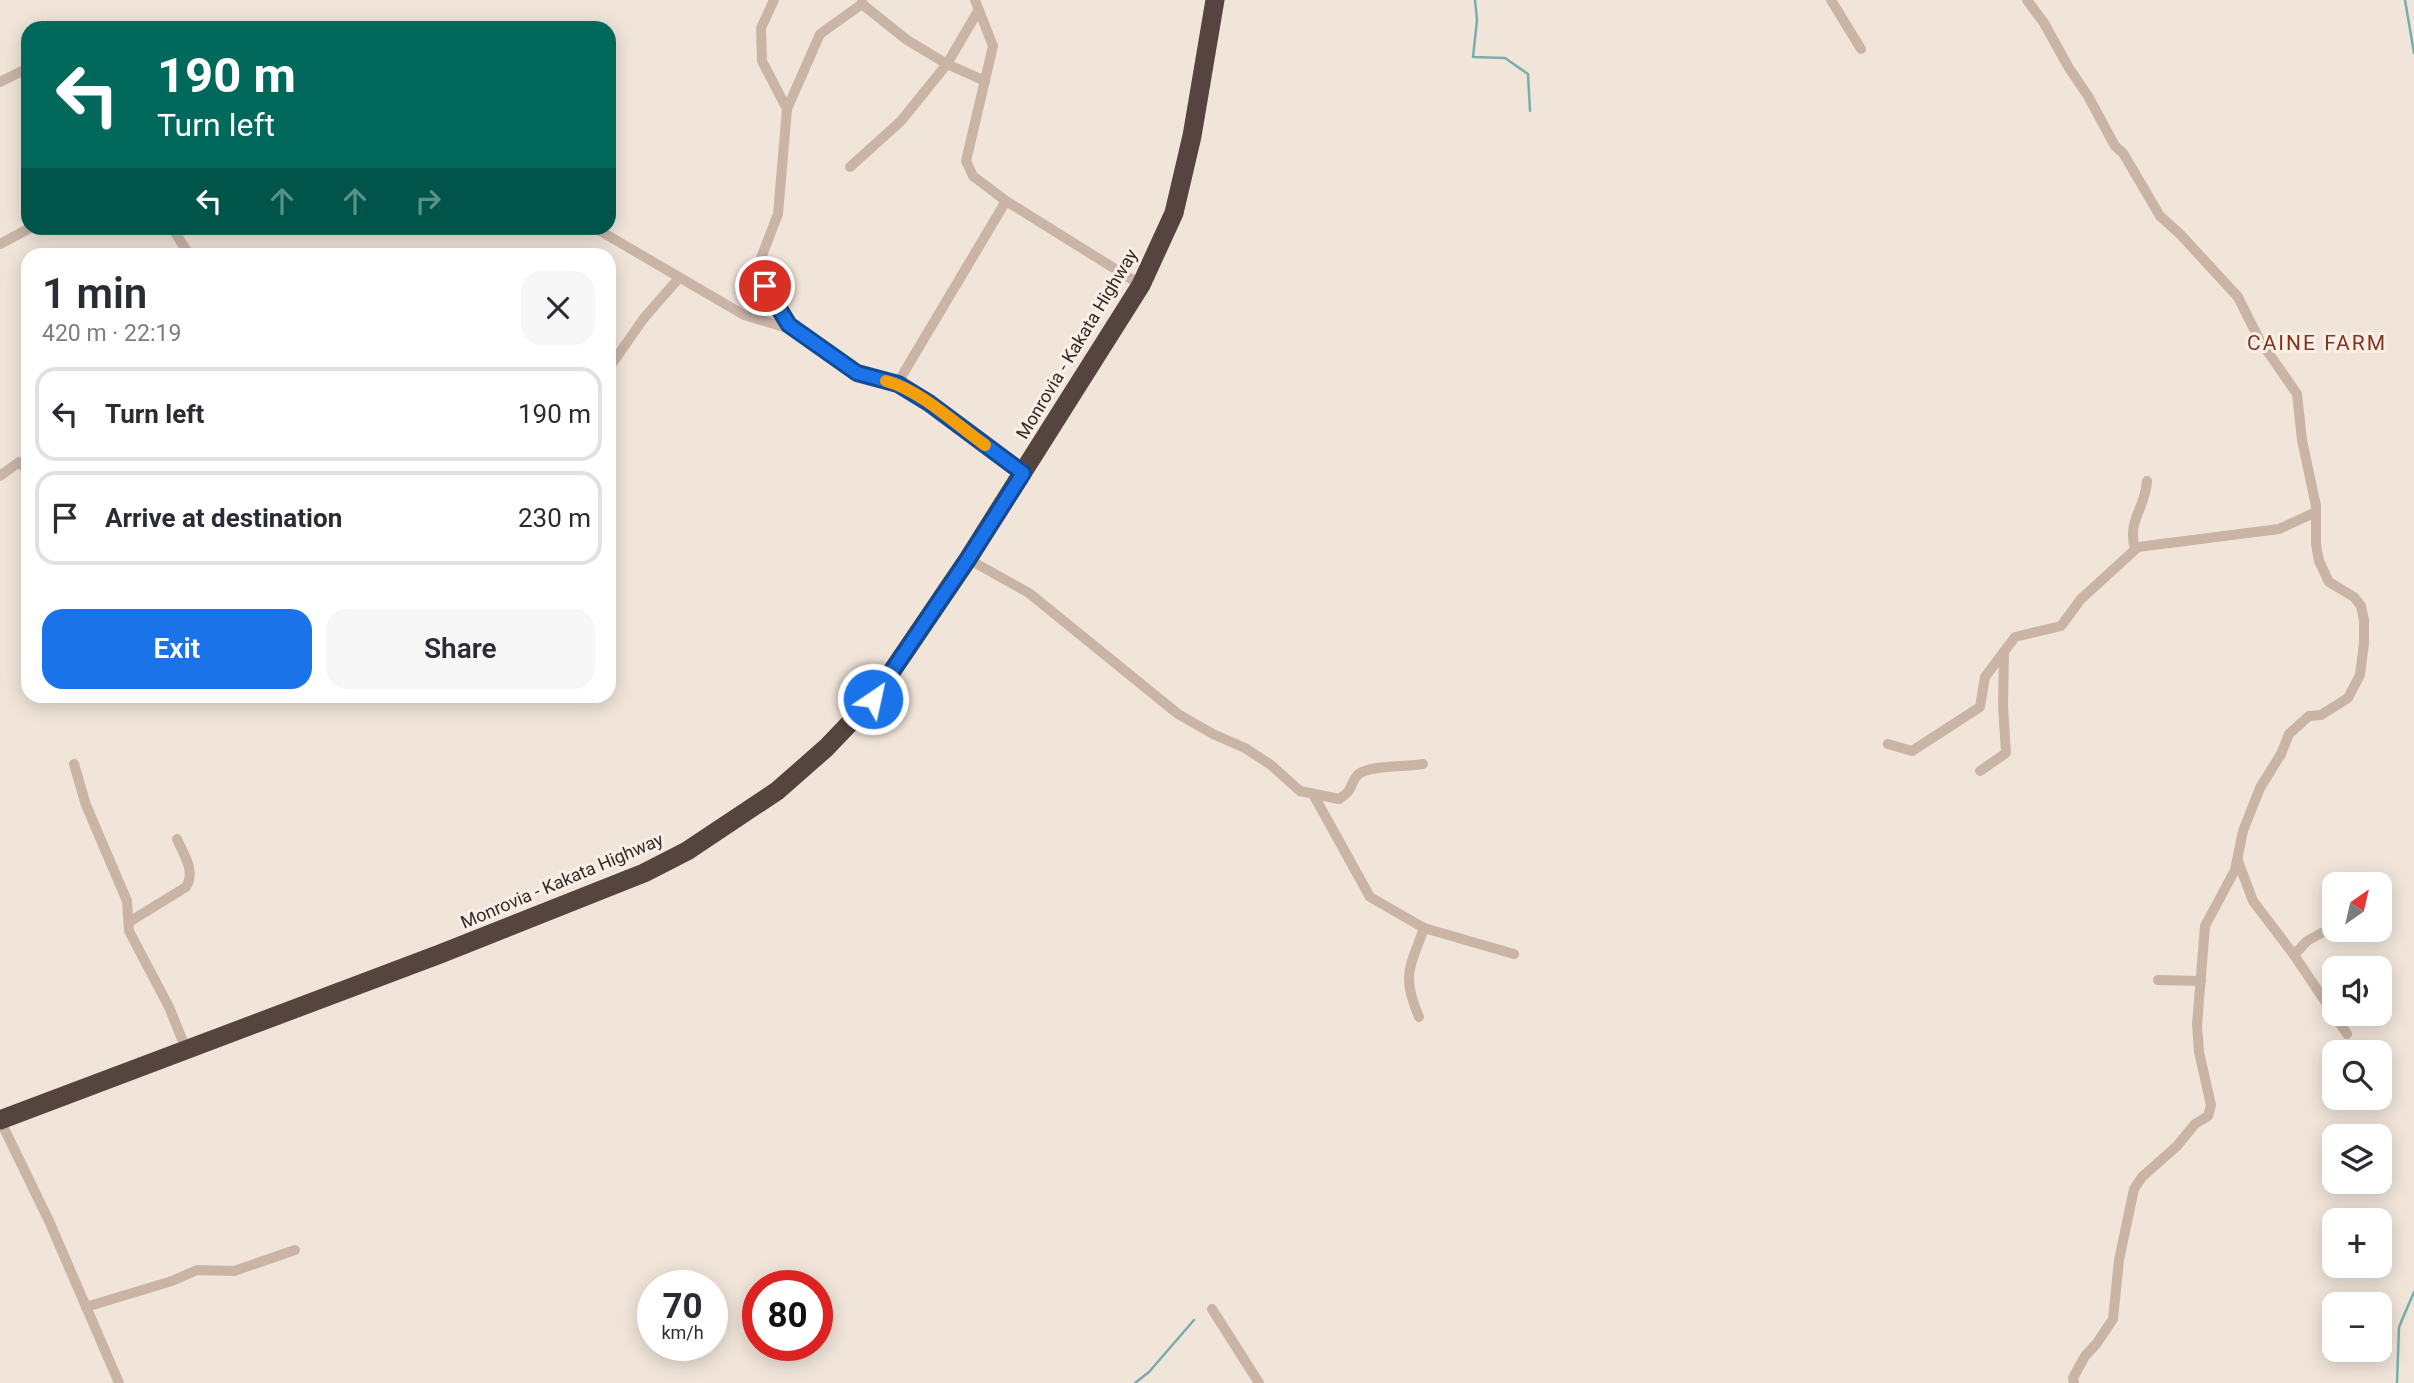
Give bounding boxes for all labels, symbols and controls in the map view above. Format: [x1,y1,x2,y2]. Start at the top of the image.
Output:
text: 190 m [157,47,296,104]
icon: left [42,49,133,140]
text: Turn left [157,106,275,144]
icon: left [190,182,228,220]
icon: ahead [263,182,301,220]
icon: ahead [336,182,374,220]
icon: right [409,182,447,220]
street label: Monrovia - Kakata Highway [1011,245,1142,443]
pin [735,256,795,316]
icon: arrive [746,267,784,305]
text: 1 min [42,269,147,318]
button: close [521,271,595,345]
text: 420 m · 22:19 [42,320,181,347]
district label: CAINE FARM [2247,331,2387,355]
icon: left [46,395,84,433]
text: Turn left [105,399,204,429]
text: 190 m [518,399,591,429]
icon: arrive [46,499,84,537]
text: Arrive at destination [105,503,342,533]
text: 230 m [518,503,591,533]
button: Exit [42,609,312,689]
button: Share [326,609,595,689]
position arrow [836,662,910,736]
street label: Monrovia - Kakata Highway [457,828,667,933]
north arrow [2322,872,2392,942]
map controls [2322,872,2392,1362]
button: sound [2322,956,2392,1026]
button: search [2322,1040,2392,1110]
button: layers [2322,1124,2392,1194]
button: + [2322,1208,2392,1278]
speed limit sign: 80 [742,1270,833,1361]
text: 70 [662,1286,703,1327]
button: − [2322,1292,2392,1362]
text: km/h [661,1322,704,1343]

